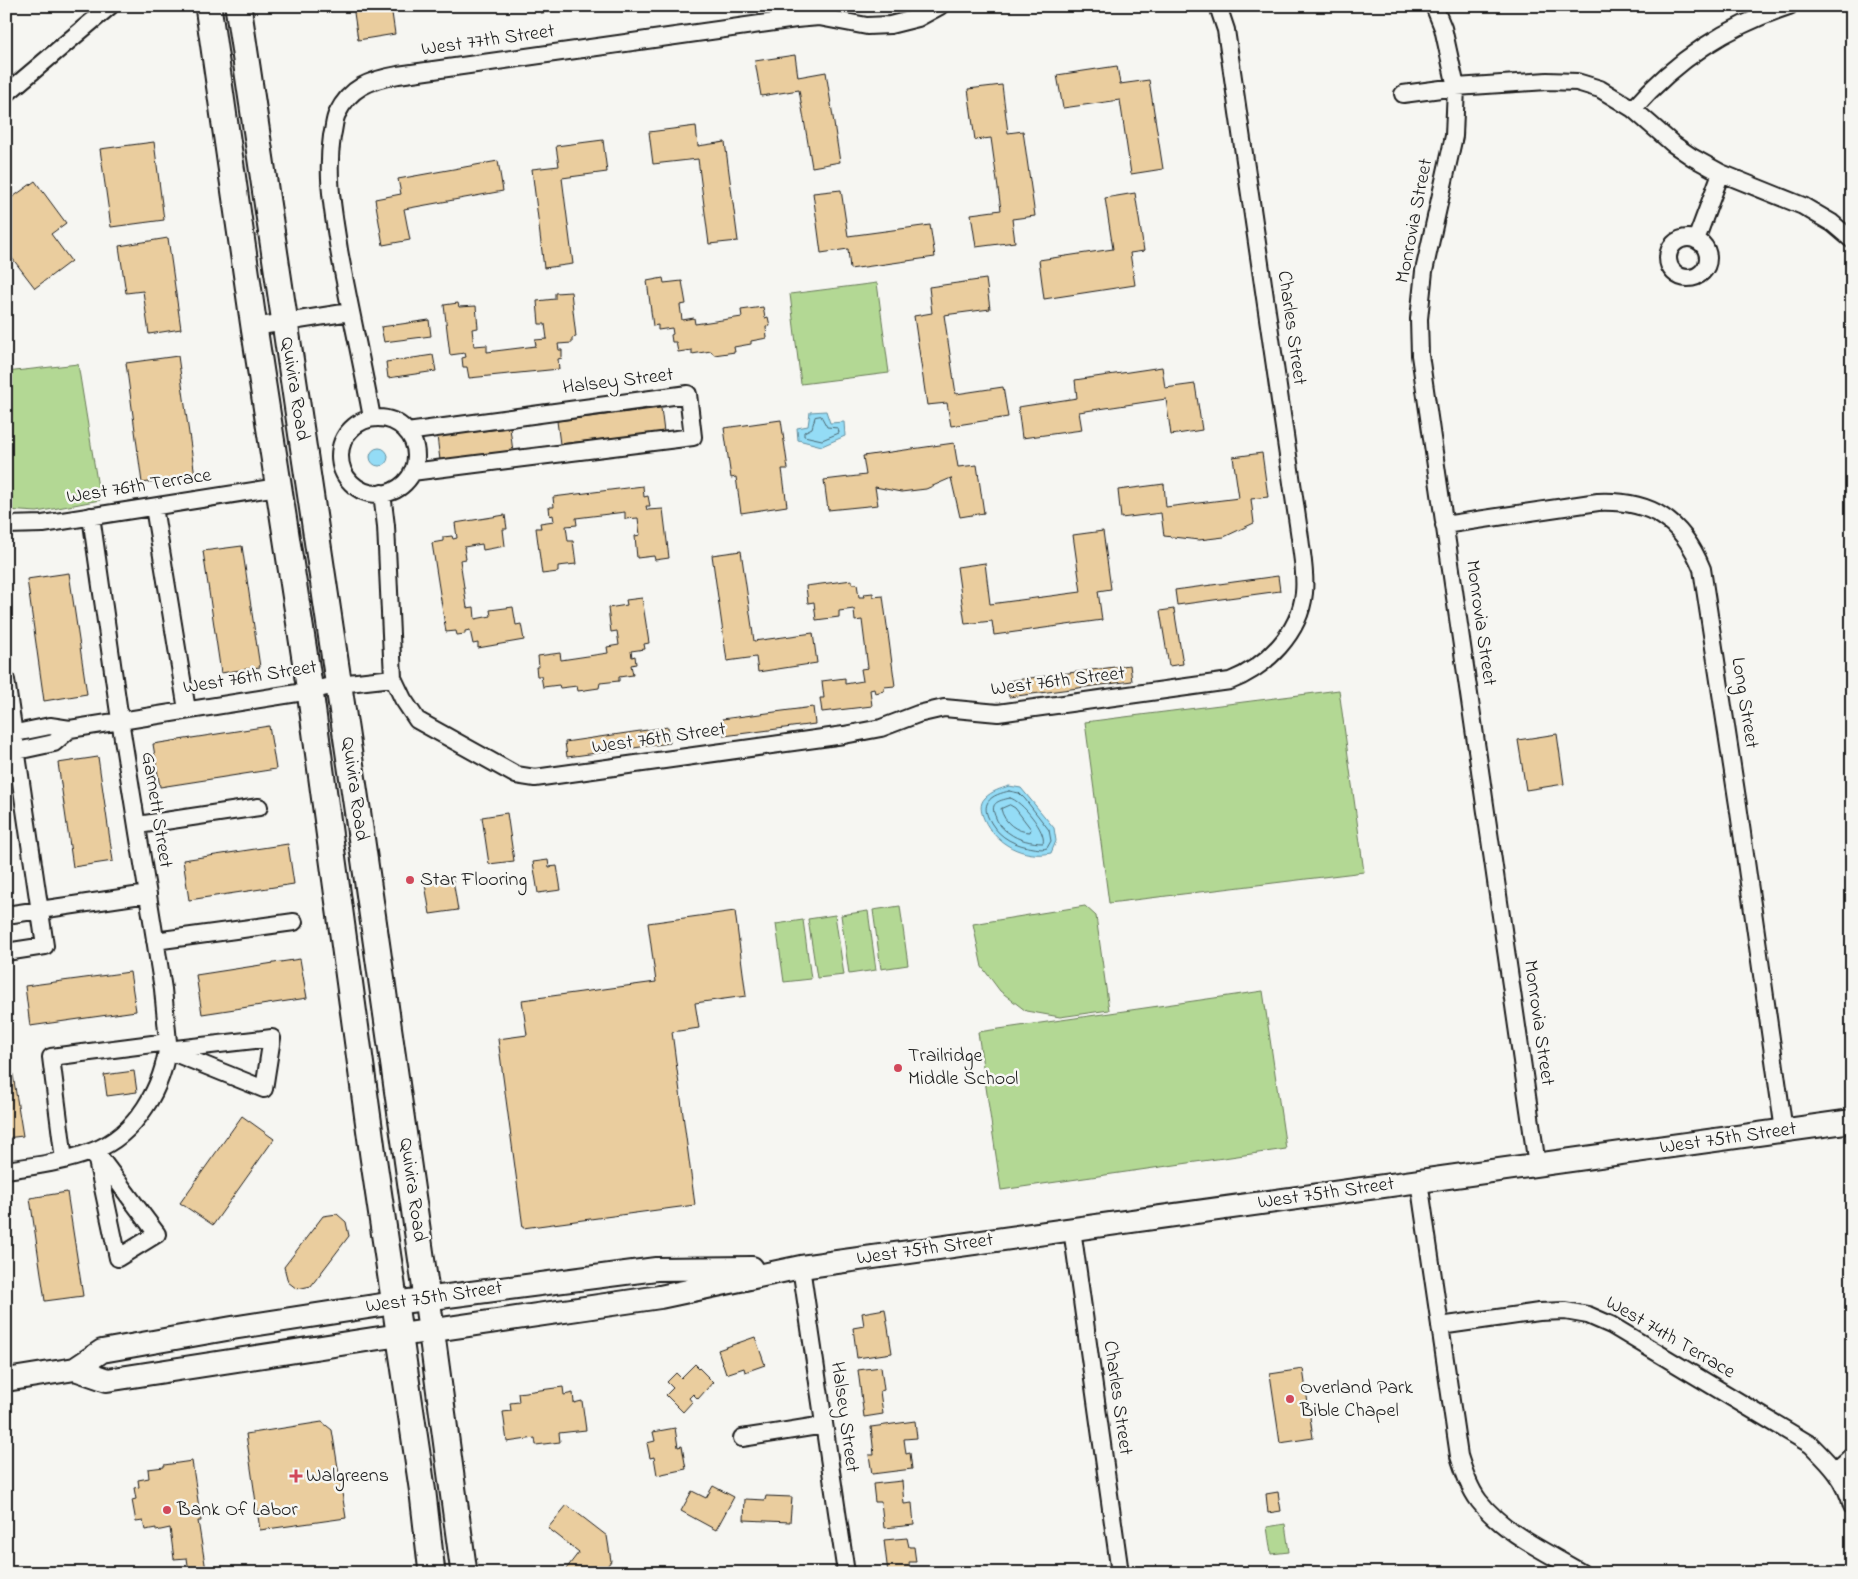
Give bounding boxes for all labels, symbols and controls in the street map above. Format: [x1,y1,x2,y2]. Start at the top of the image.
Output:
street label: West 77th Street [419,17,557,65]
street label: Monrovia Street [1389,156,1441,286]
street label: Charles Street [1269,269,1313,387]
street label: Quivira Road [271,335,317,443]
street label: Halsey Street [561,361,675,403]
street label: West 76th Terrace [65,461,213,513]
street label: Monrovia Street [1457,558,1503,688]
street label: West 76th Street [181,653,319,703]
street label: Long Street [1721,655,1766,751]
street label: West 76th Street [989,659,1127,705]
street label: West 76th Street [590,715,728,763]
street label: Quivira Road [332,735,376,843]
street label: Garnett Street [133,750,180,870]
place label: Star Flooring [420,866,527,896]
marker: Star Flooring [404,874,416,886]
street label: Monrovia Street [1515,958,1561,1088]
place label: Trailridge Middle School [908,1042,1018,1094]
marker: Trailridge Middle School [892,1062,904,1074]
street label: West 75th Street [1658,1115,1798,1163]
street label: Quivira Road [390,1136,434,1244]
street label: West 75th Street [1256,1170,1396,1218]
street label: West 75th Street [855,1226,995,1274]
street label: West 75th Street [364,1274,504,1322]
street label: West 74th Terrace [1600,1289,1740,1387]
street label: Charles Street [1095,1339,1139,1457]
street label: Halsey Street [822,1360,866,1474]
place label: Overland Park Bible Chapel [1299,1374,1413,1426]
marker: Overland Park Bible Chapel [1284,1393,1296,1405]
place label: Walgreens [306,1462,389,1492]
marker: Walgreens [290,1470,302,1482]
place label: Bank Of Labor [176,1496,298,1525]
marker: Bank Of Labor [161,1504,173,1516]

